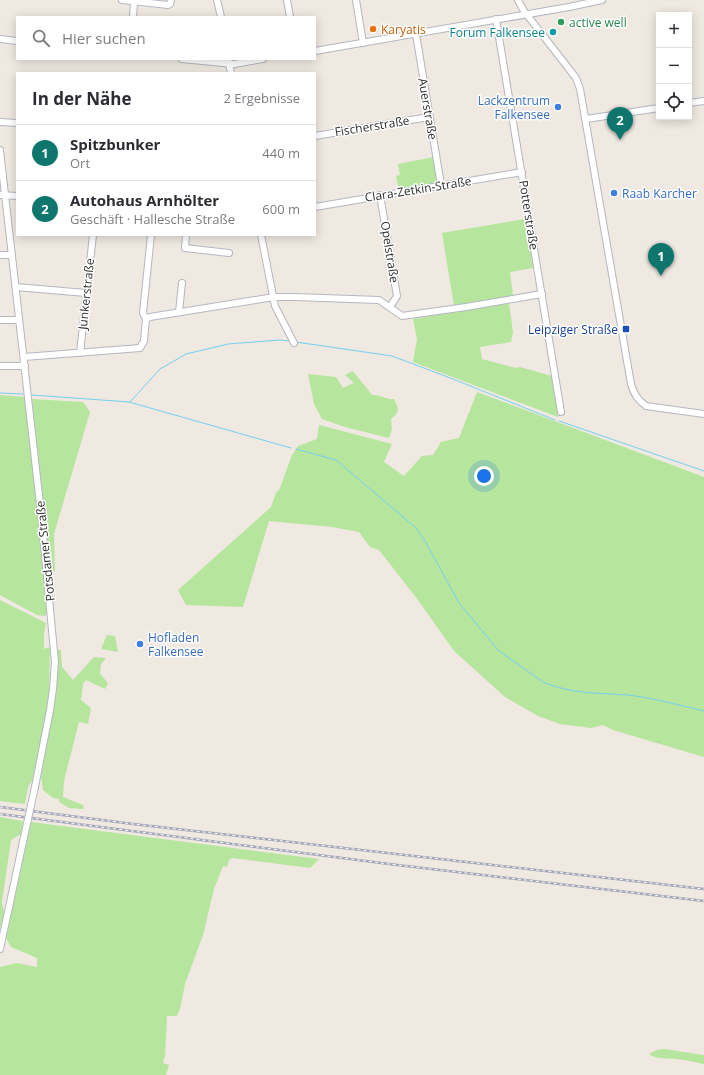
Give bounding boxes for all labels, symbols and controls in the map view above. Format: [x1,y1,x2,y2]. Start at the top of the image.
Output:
map controls [656,12,692,120]
button: + [656,12,692,48]
place label: active well [569,14,627,31]
search box [16,16,316,60]
marker: active well [556,17,566,27]
place label: Karyatis [381,21,426,38]
marker: Karyatis [368,24,378,34]
place label: Forum Falkensee [450,24,545,41]
icon: search [30,27,52,49]
marker: Forum Falkensee [548,27,558,37]
text: Hier suchen [62,28,146,48]
button: − [656,48,692,84]
street label: Auerstraße [414,77,442,141]
button: locate [656,84,692,120]
text: In der Nähe [32,87,131,110]
text: 2 Ergebnisse [223,89,300,107]
place label: Lackzentrum Falkensee [478,92,550,123]
marker: Lackzentrum Falkensee [553,102,563,112]
pin: 2 [607,107,633,140]
street label: Fischerstraße [333,112,411,140]
text: Spitzbunker [70,134,160,154]
text: 1 [41,144,49,162]
text: 440 m [262,144,300,162]
text: Ort [70,154,90,172]
street label: Clara-Zetkin-Straße [363,172,473,206]
street label: Potterstraße [515,179,543,251]
place label: Raab Karcher [622,185,697,202]
marker: Raab Karcher [609,188,619,198]
text: Autohaus Arnhölter [70,190,219,210]
text: 2 [41,200,49,218]
text: 600 m [262,200,300,218]
text: Geschäft · Hallesche Straße [70,210,235,228]
street label: Opelstraße [377,220,403,284]
pin: 1 [648,243,674,276]
street label: Junkerstraße [74,257,98,332]
place label: Leipziger Straße [528,321,618,338]
marker: Leipziger Straße [621,324,631,334]
your location [474,466,494,486]
street label: Potsdamer Straße [31,500,59,602]
place label: Hofladen Falkensee [148,629,204,660]
marker: Hofladen Falkensee [135,639,145,649]

